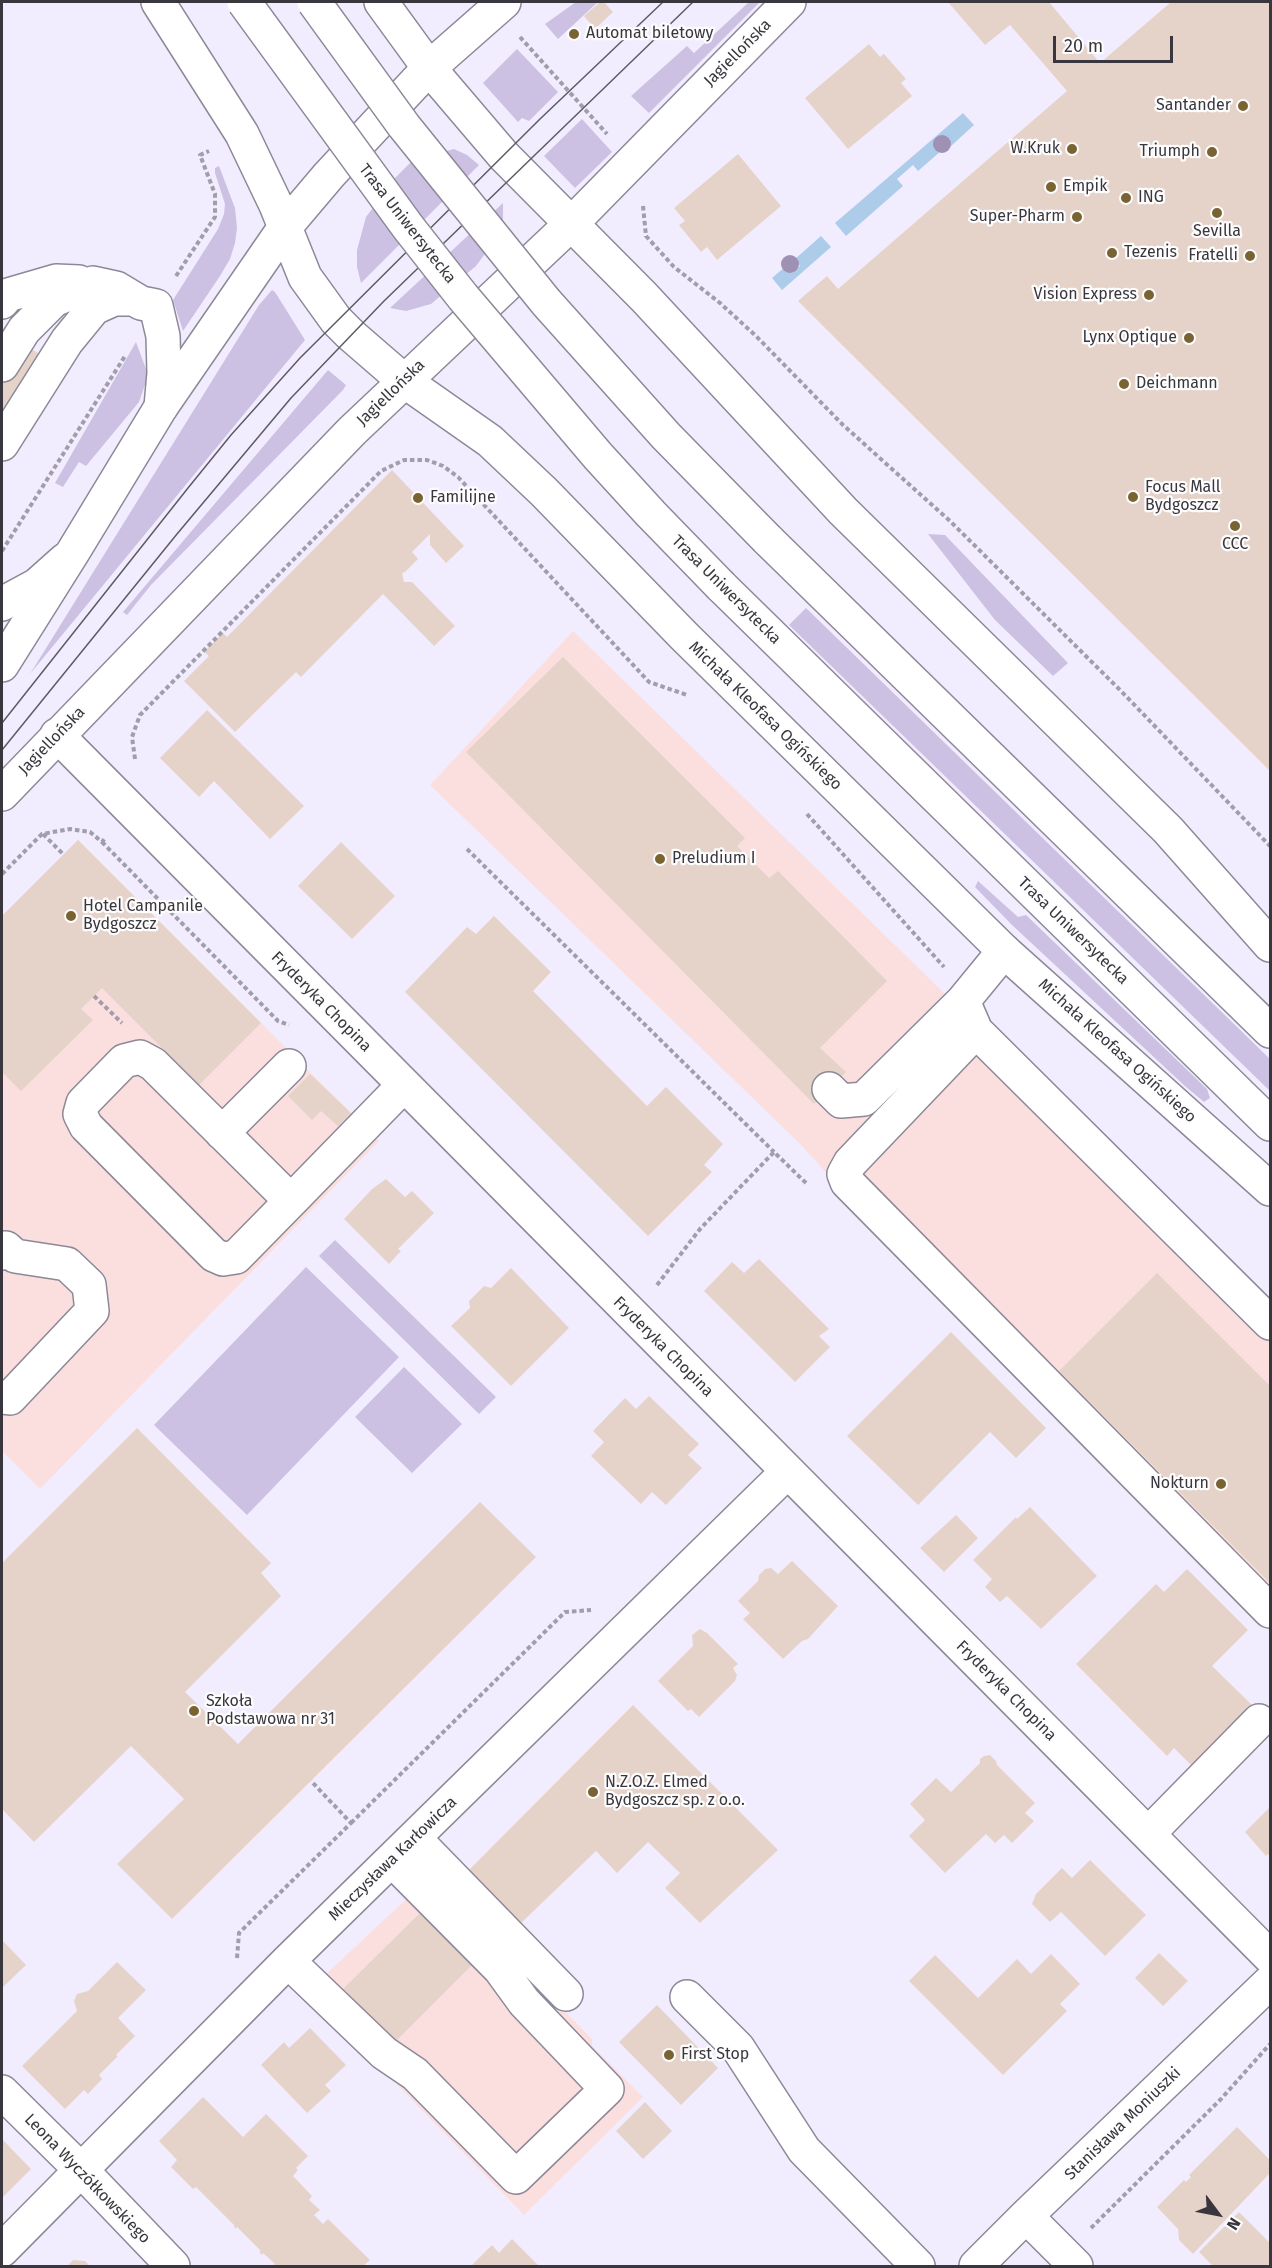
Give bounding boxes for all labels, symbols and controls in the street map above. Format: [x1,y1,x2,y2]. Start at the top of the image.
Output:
street label: Jagiellońska [700,15,776,91]
place label: Automat biletowy [586,24,713,44]
scale bar [1056,24,1176,62]
marker: Automat biletowy [567,27,581,41]
text: 20 m [1064,35,1103,57]
place label: Santander [1156,96,1231,116]
marker: Santander [1236,99,1250,113]
place label: W.Kruk [1010,139,1060,159]
marker: W.Kruk [1065,142,1079,156]
place label: Triumph [1140,142,1200,162]
marker: Triumph [1205,145,1219,159]
street label: Trasa Uniwersytecka [354,160,460,288]
place label: Empik [1063,177,1107,197]
marker: Empik [1044,180,1058,194]
place label: ING [1138,188,1164,208]
marker: ING [1119,191,1133,205]
marker: Sevilla [1210,206,1224,220]
place label: Super-Pharm [970,207,1065,227]
marker: Super-Pharm [1070,210,1084,224]
place label: Sevilla [1193,222,1241,242]
place label: Tezenis [1124,243,1177,263]
marker: Tezenis [1105,246,1119,260]
place label: Fratelli [1188,246,1238,266]
marker: Fratelli [1243,249,1257,263]
place label: Vision Express [1034,285,1137,305]
marker: Vision Express [1142,288,1156,302]
place label: Lynx Optique [1082,328,1177,348]
marker: Lynx Optique [1182,331,1196,345]
street label: Jagiellońska [353,356,429,430]
place label: Deichmann [1136,374,1218,394]
marker: Deichmann [1117,377,1131,391]
place label: Focus Mall Bydgoszcz [1145,478,1221,516]
place label: Familijne [430,488,496,508]
marker: Focus Mall Bydgoszcz [1126,490,1140,504]
marker: Familijne [411,491,425,505]
marker: CCC [1228,519,1242,533]
street label: Trasa Uniwersytecka [667,531,785,649]
place label: CCC [1222,535,1248,555]
street label: Michała Kleofasa Ogińskiego [684,638,846,794]
street label: Jagiellońska [15,703,89,779]
place label: Preludium I [672,849,755,869]
marker: Preludium I [653,852,667,866]
street label: Trasa Uniwersytecka [1014,873,1132,989]
place label: Hotel Campanile Bydgoszcz [83,897,203,935]
marker: Hotel Campanile Bydgoszcz [64,909,78,923]
street label: Fryderyka Chopina [267,948,375,1056]
street label: Michała Kleofasa Ogińskiego [1034,975,1200,1127]
street label: Fryderyka Chopina [609,1293,717,1401]
place label: Nokturn [1150,1474,1209,1494]
marker: Nokturn [1214,1477,1228,1491]
street label: Fryderyka Chopina [952,1637,1060,1745]
place label: Szkoła Podstawowa nr 31 [206,1692,335,1730]
marker: Szkoła Podstawowa nr 31 [187,1704,201,1718]
place label: N.Z.O.Z. Elmed Bydgoszcz sp. z o.o. [605,1773,745,1811]
marker: N.Z.O.Z. Elmed Bydgoszcz sp. z o.o. [586,1785,600,1799]
street label: Mieczysława Karłowicza [325,1793,461,1925]
place label: First Stop [681,2045,749,2065]
marker: First Stop [662,2048,676,2062]
street label: Stanisława Moniuszki [1061,2064,1185,2184]
street label: Leona Wyczółkowskiego [20,2110,154,2248]
north arrow [1188,2184,1248,2244]
text: N [1223,2214,1245,2233]

